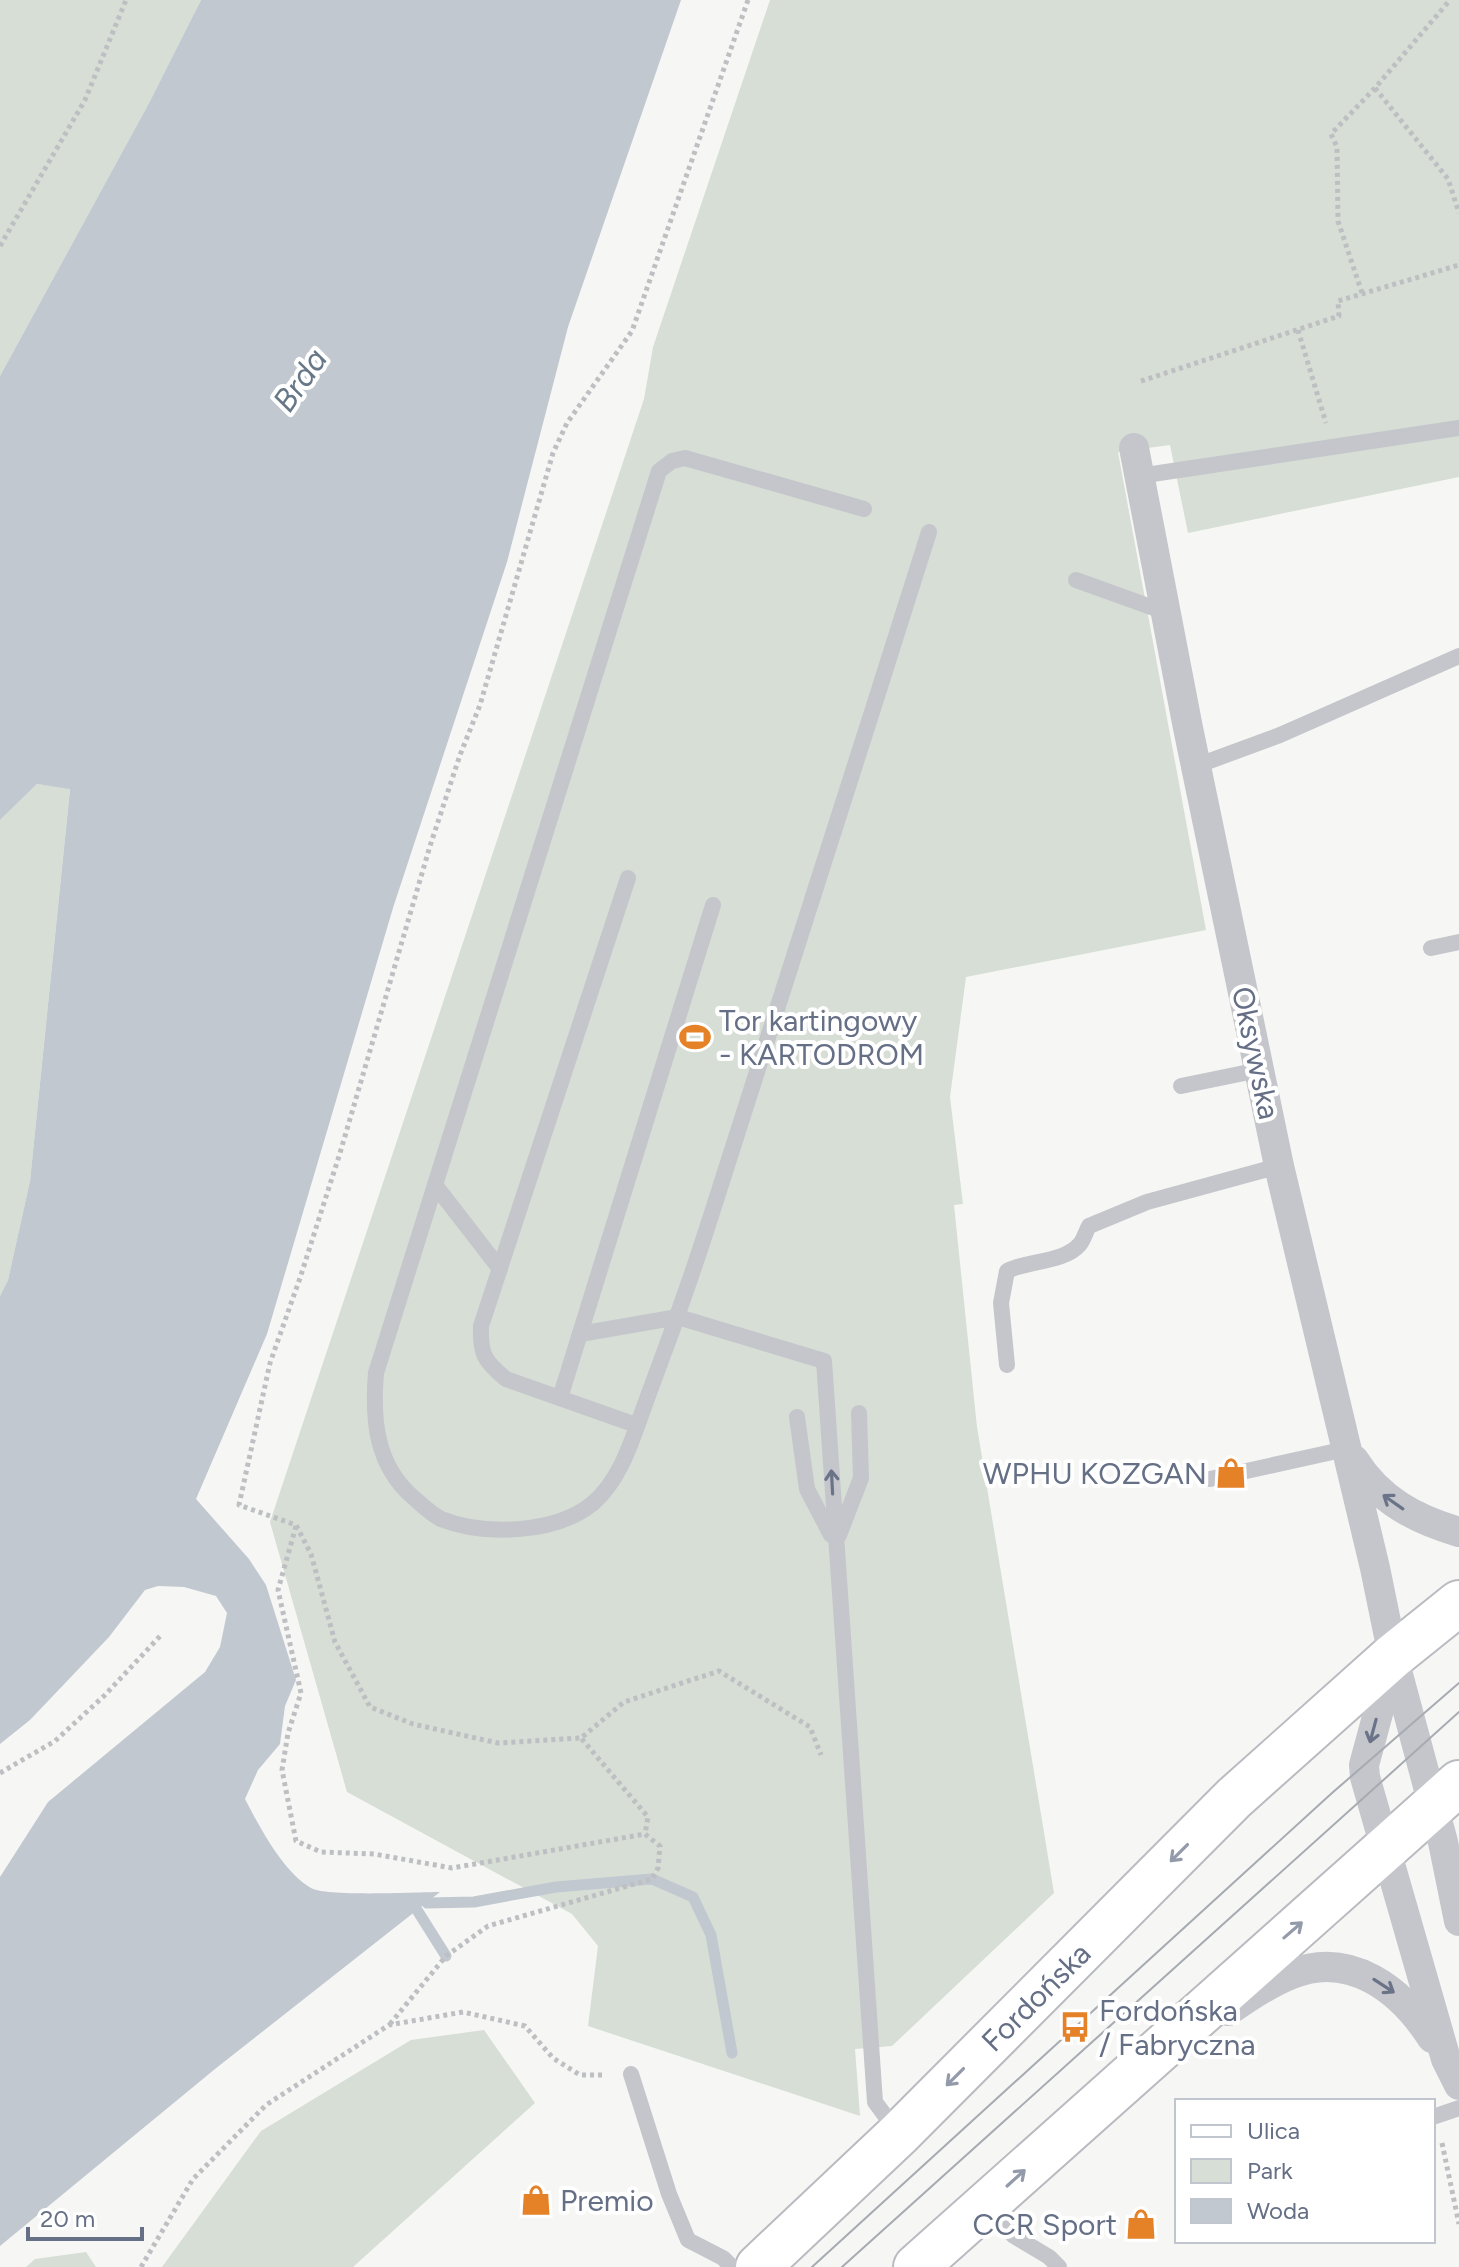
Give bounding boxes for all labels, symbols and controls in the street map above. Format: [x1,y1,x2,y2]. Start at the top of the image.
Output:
water label: Brda [265,341,335,419]
street label: Oksywska [1224,983,1288,1123]
place label: Tor kartingowy - KARTODROM [719,1002,924,1073]
sports icon: Tor kartingowy - KARTODROM [678,1020,712,1054]
place label: WPHU KOZGAN [983,1455,1207,1492]
shop icon: WPHU KOZGAN [1214,1456,1248,1490]
one-way arrow [825,1469,840,1496]
one-way arrow [1383,1494,1405,1511]
one-way arrow [1365,1718,1380,1744]
one-way arrow [1169,1844,1189,1863]
one-way arrow [1283,1921,1303,1939]
street label: Fordońska [974,1935,1098,2059]
one-way arrow [1373,1977,1395,1994]
place label: Fordońska / Fabryczna [1099,1992,1256,2063]
bus stop icon: Fordońska / Fabryczna [1058,2010,1092,2044]
one-way arrow [946,2067,965,2087]
legend [1175,2099,1435,2243]
text: Ulica [1247,2116,1300,2145]
text: Park [1247,2156,1293,2185]
one-way arrow [1006,2169,1026,2187]
place label: Premio [560,2182,654,2219]
shop icon: Premio [519,2183,553,2217]
scale bar [28,2191,142,2241]
text: Woda [1247,2196,1309,2225]
text: 20 m [40,2204,95,2233]
place label: CCR Sport [973,2206,1117,2243]
shop icon: CCR Sport [1124,2207,1158,2241]

